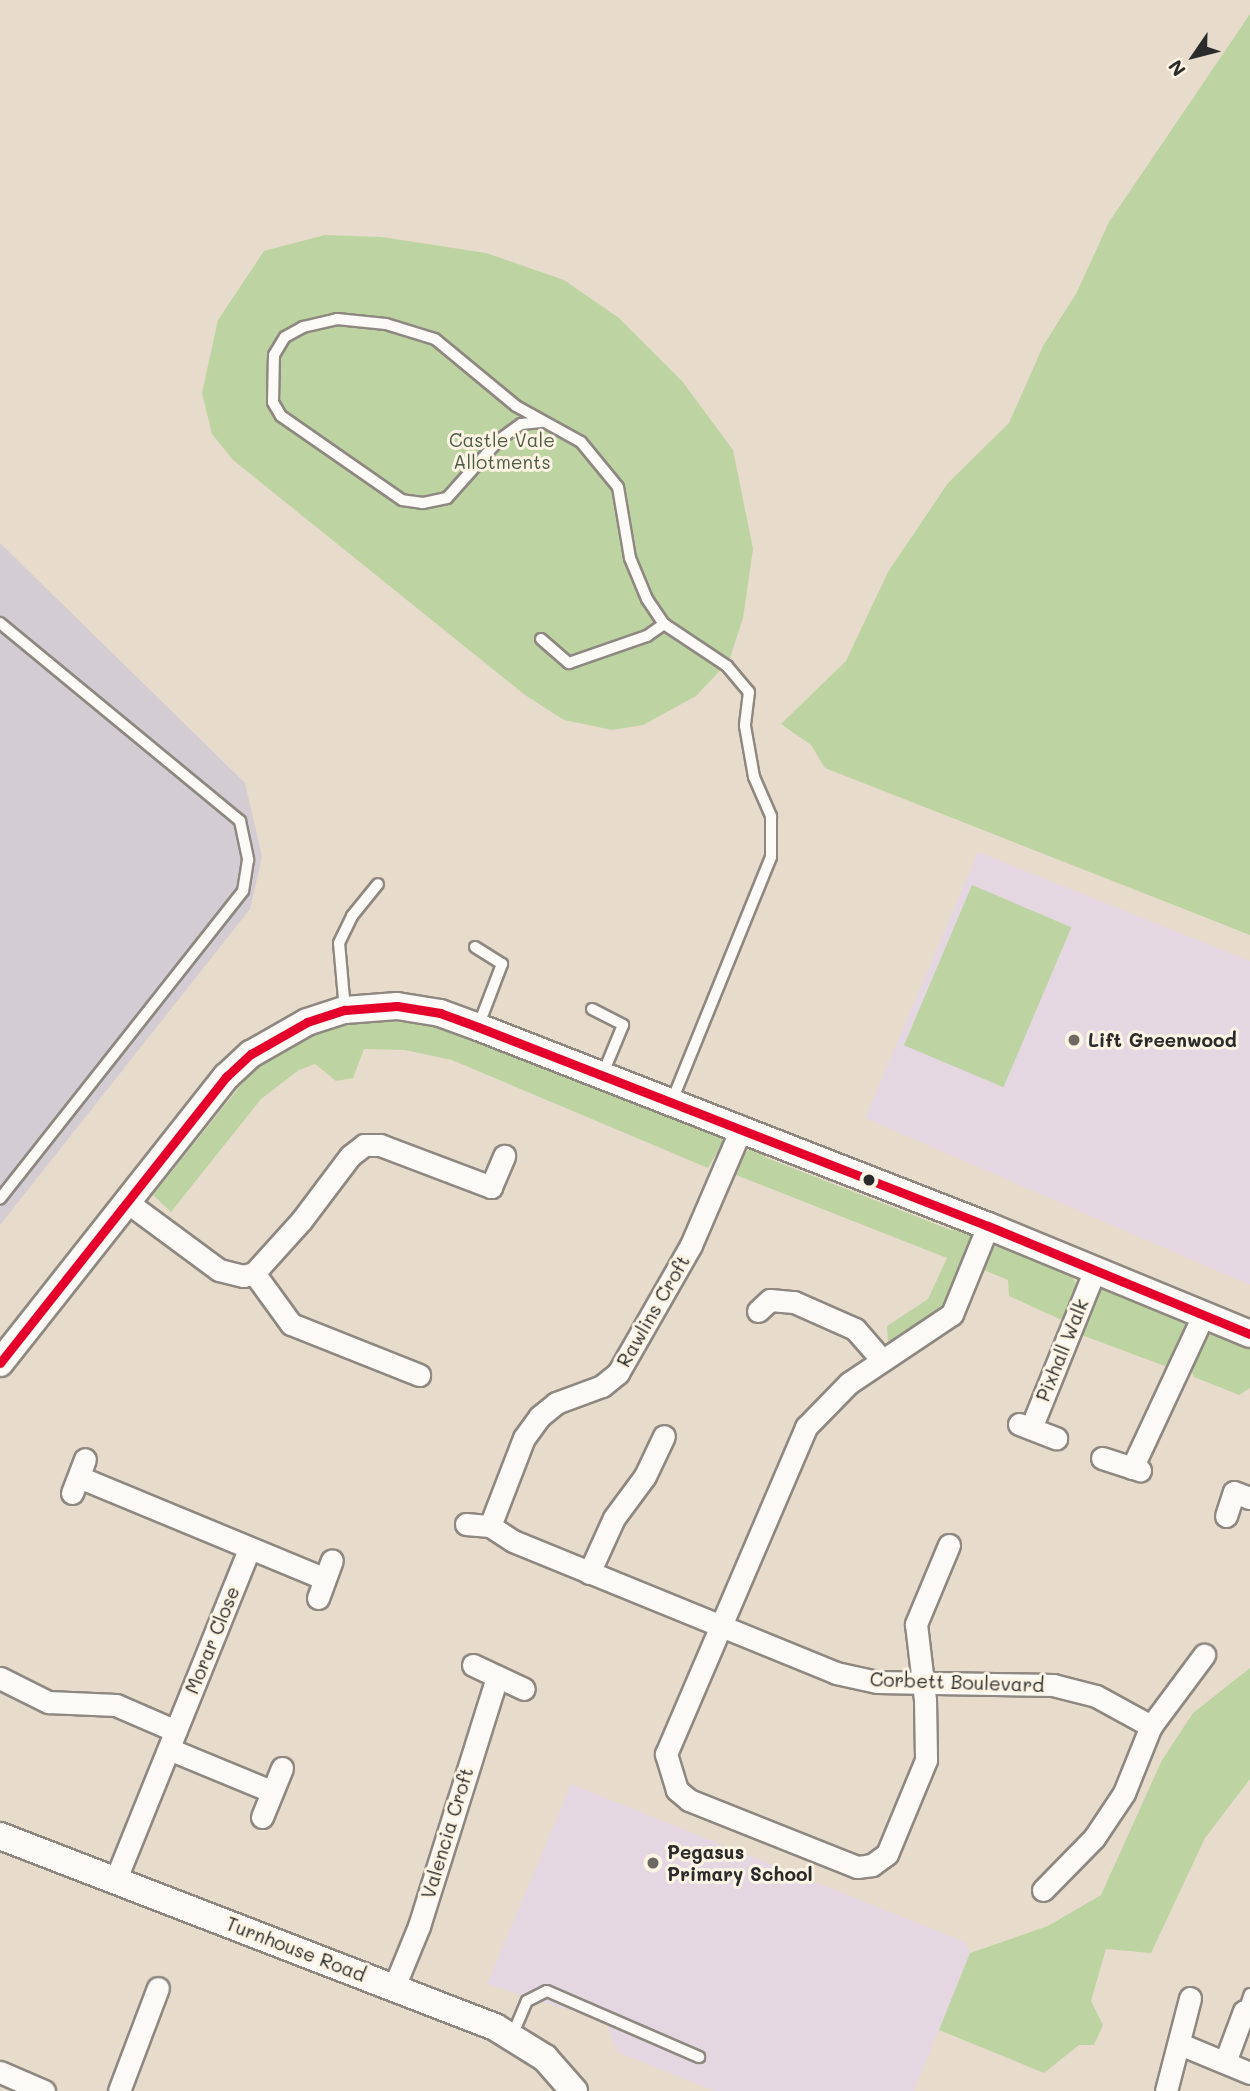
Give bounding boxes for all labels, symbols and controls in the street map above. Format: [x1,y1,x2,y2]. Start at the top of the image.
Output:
north arrow [1159,21,1229,91]
text: N [1162,55,1191,81]
park label: Castle Vale Allotments [449,429,555,473]
place label: Lift Greenwood [1088,1029,1237,1051]
marker: Lift Greenwood [1066,1032,1082,1048]
unlabelled marker [862,1173,876,1187]
street label: Rawlins Croft [612,1251,694,1371]
street label: Pixhall Walk [1031,1295,1093,1405]
street label: Morar Close [180,1583,244,1697]
street label: Corbett Boulevard [869,1668,1045,1696]
street label: Valencia Croft [416,1765,478,1901]
place label: Pegasus Primary School [667,1841,813,1885]
marker: Pegasus Primary School [645,1855,661,1871]
street label: Turnhouse Road [223,1912,369,1986]

